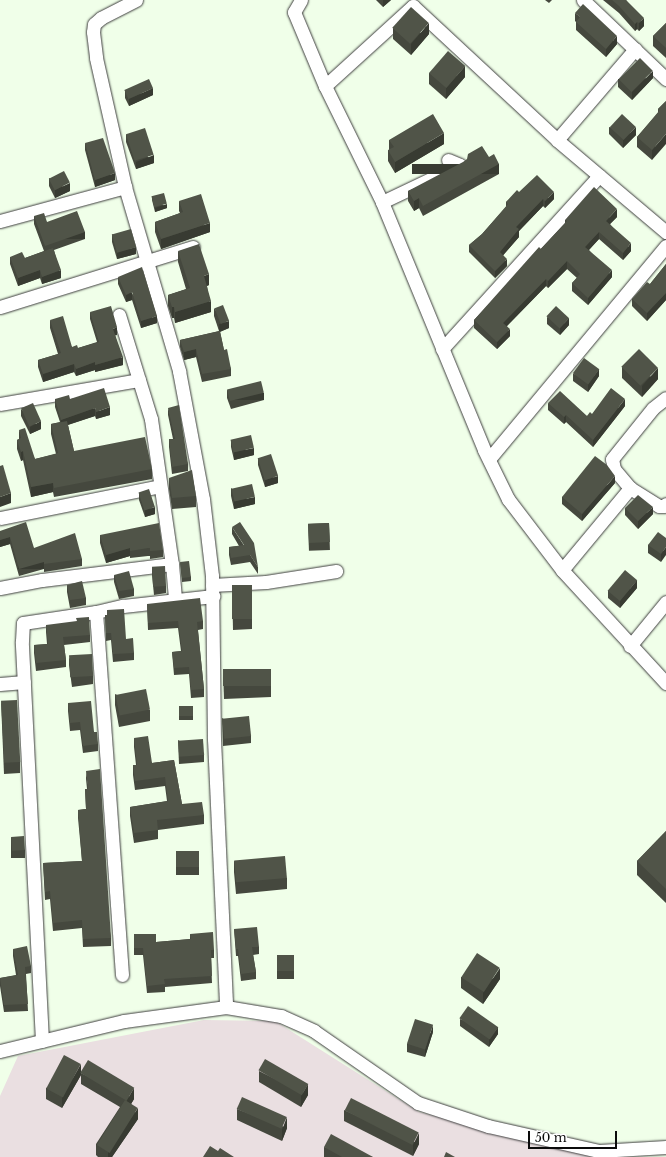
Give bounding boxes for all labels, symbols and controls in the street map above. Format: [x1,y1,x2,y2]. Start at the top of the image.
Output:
scale bar [530,1123,619,1149]
text: 50 m [535,1130,567,1145]

